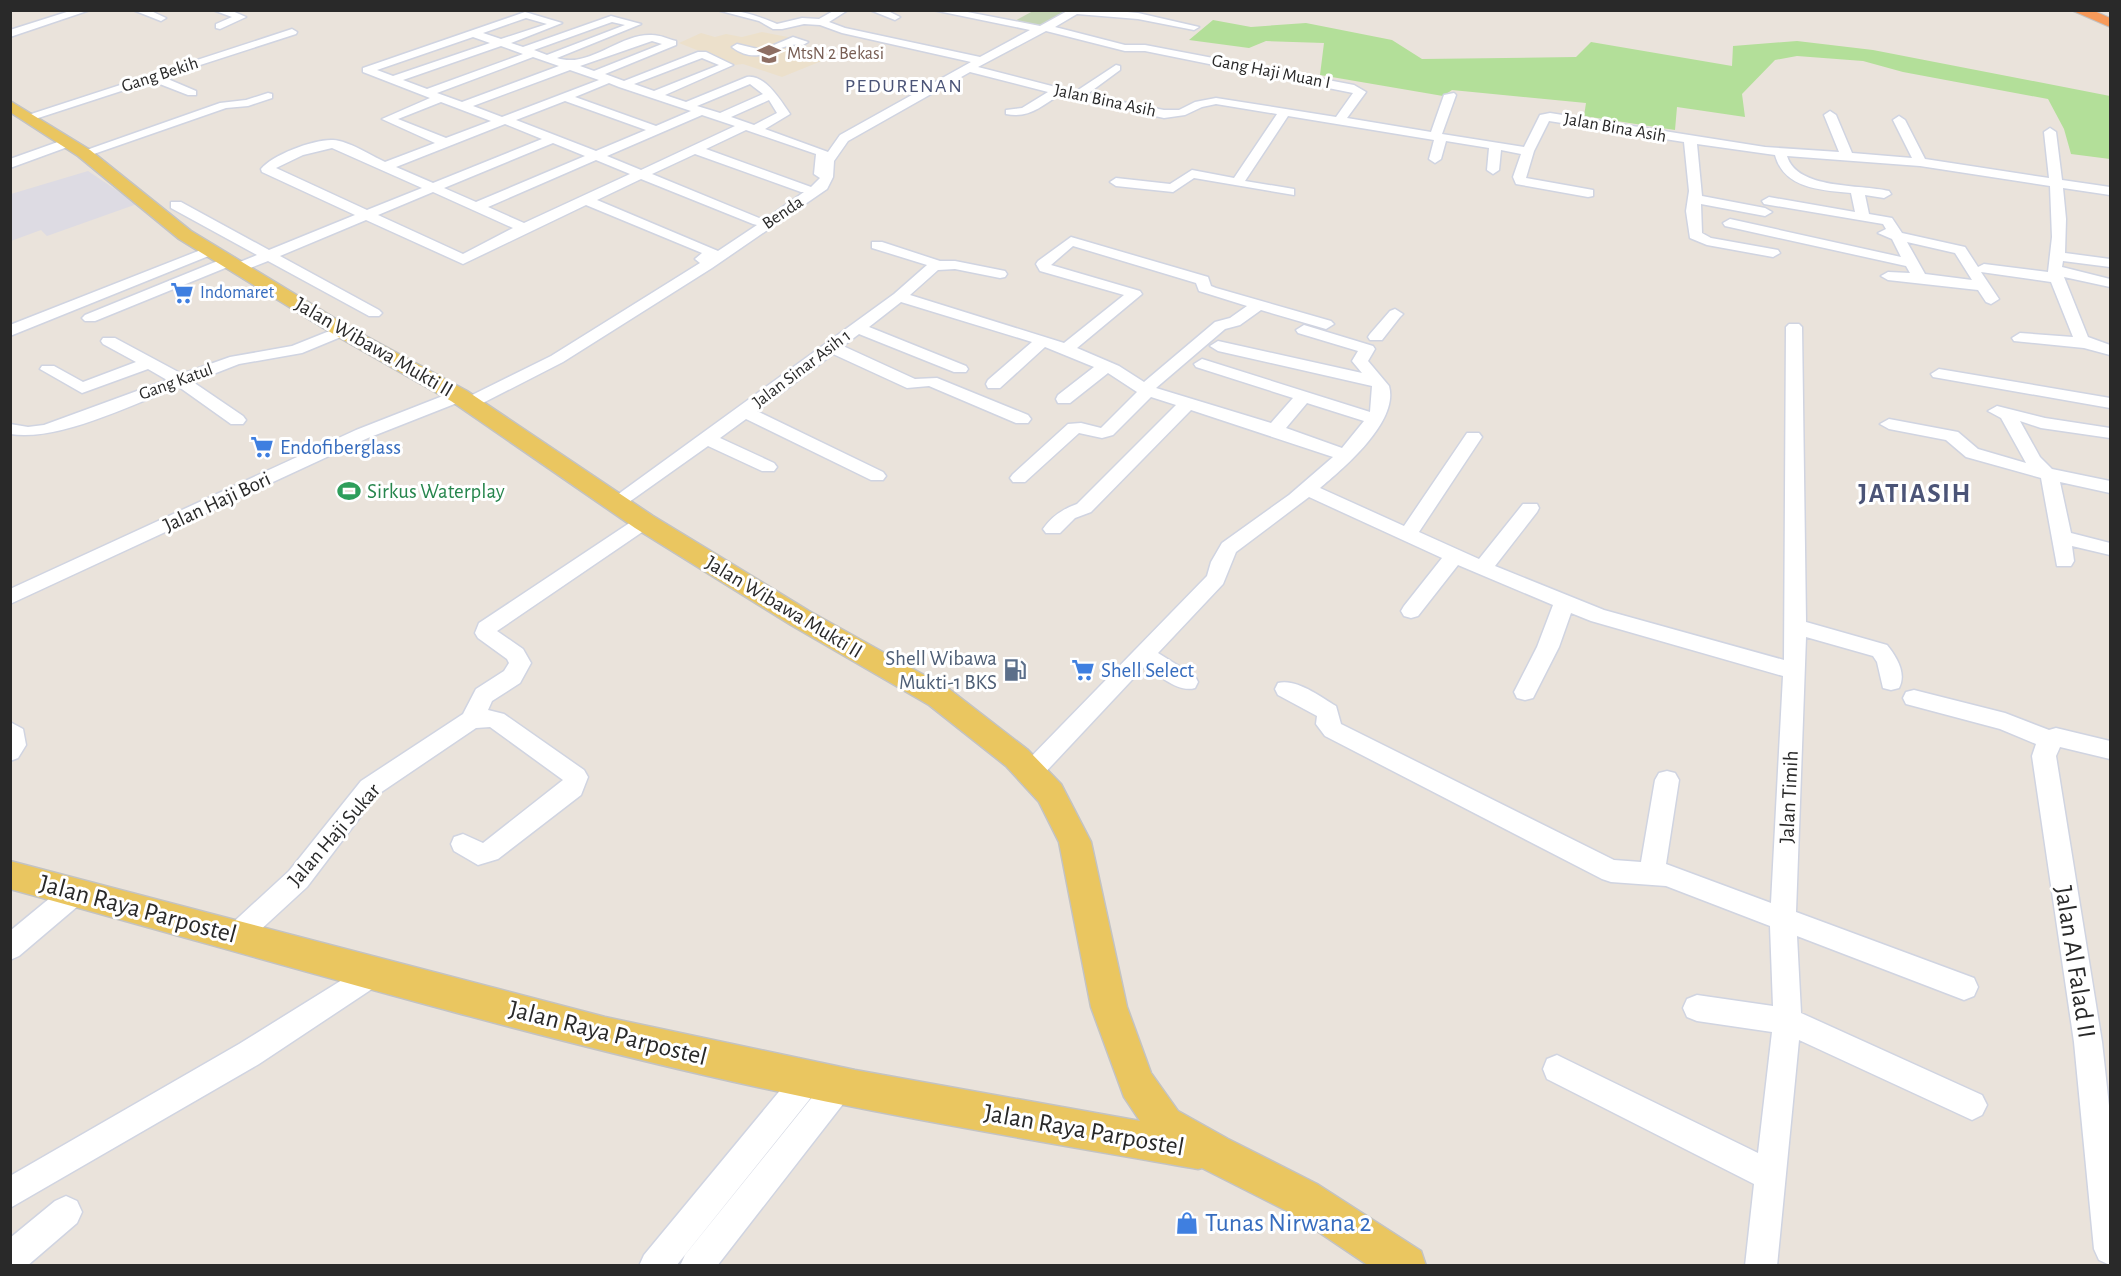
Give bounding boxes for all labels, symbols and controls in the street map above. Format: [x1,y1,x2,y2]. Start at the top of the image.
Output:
school or university icon: MtsN 2 Bekasi [756,41,782,67]
place label: MtsN 2 Bekasi [787,45,884,63]
street label: Gang Haji Muan I [1210,52,1332,92]
street label: Gang Bekih [119,54,201,96]
district label: PEDURENAN [845,76,963,96]
street label: Jalan Bina Asih [1052,81,1158,121]
street label: Jalan Bina Asih [1562,110,1668,146]
street label: Benda [759,193,807,233]
supermarket icon: Indomaret [169,280,195,306]
place label: Indomaret [200,284,275,302]
street label: Jalan Wibawa Mukti II [291,293,457,401]
street label: Jalan Sinar Asih 1 [750,326,854,412]
street label: Gang Katul [137,360,215,404]
supermarket icon: Endofiberglass [249,434,275,460]
place label: Endofiberglass [280,437,401,458]
street label: Jalan Haji Bori [160,468,274,536]
sports icon: Sirkus Waterplay [336,478,362,504]
district label: JATIASIH [1858,480,1972,507]
place label: Sirkus Waterplay [367,481,505,502]
street label: Jalan Wibawa Mukti II [702,552,866,662]
place label: Shell Wibawa Mukti-1 BKS [885,648,997,693]
fuel station icon: Shell Wibawa Mukti-1 BKS [1002,657,1028,683]
supermarket icon: Shell Select [1070,657,1096,683]
place label: Shell Select [1101,660,1194,681]
street label: Jalan Timih [1776,750,1802,844]
street label: Jalan Haji Sukar [284,779,384,890]
street label: Jalan Raya Parpostel [37,870,239,948]
street label: Jalan Al Falad II [2050,884,2100,1040]
street label: Jalan Raya Parpostel [506,996,710,1070]
street label: Jalan Raya Parpostel [982,1100,1186,1160]
shop icon: Tunas Nirwana 2 [1174,1210,1200,1236]
place label: Tunas Nirwana 2 [1205,1210,1371,1236]

